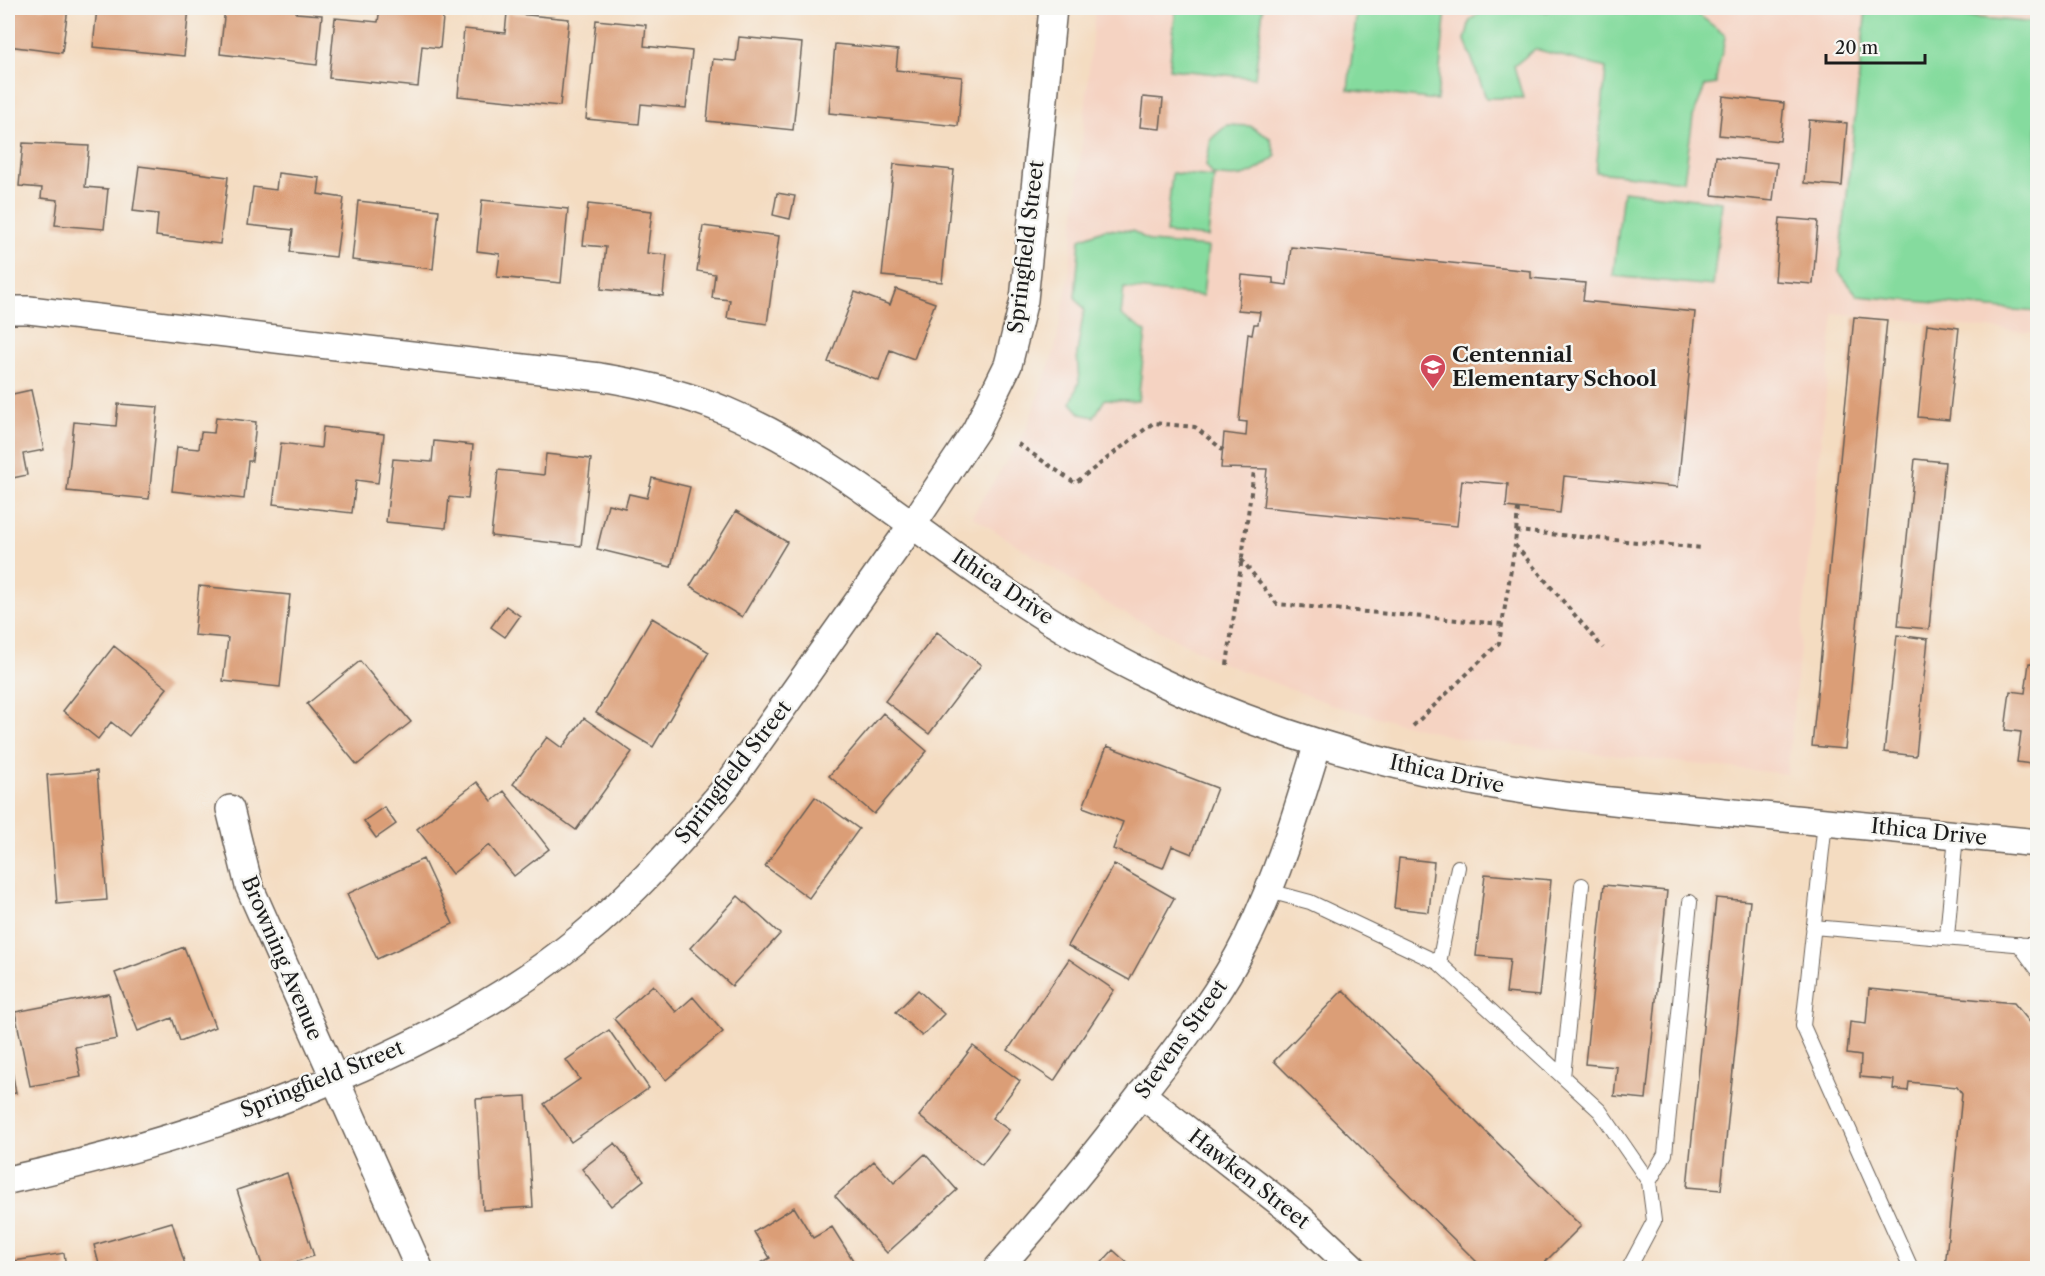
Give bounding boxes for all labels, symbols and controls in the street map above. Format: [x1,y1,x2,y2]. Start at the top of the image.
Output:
scale bar [1826,27,1925,65]
text: 20 m [1835,37,1879,59]
street label: Springfield Street [1002,158,1049,335]
place label: Centennial Elementary School [1452,342,1657,391]
school or university icon: Centennial Elementary School [1418,352,1448,390]
street label: Ithica Drive [948,544,1059,630]
street label: Springfield Street [669,695,796,848]
street label: Ithica Drive [1388,749,1507,798]
street label: Ithica Drive [1870,813,1988,850]
street label: Browning Avenue [237,872,328,1044]
street label: Stevens Street [1129,974,1233,1103]
street label: Springfield Street [236,1034,408,1123]
street label: Hawken Street [1184,1124,1315,1234]

